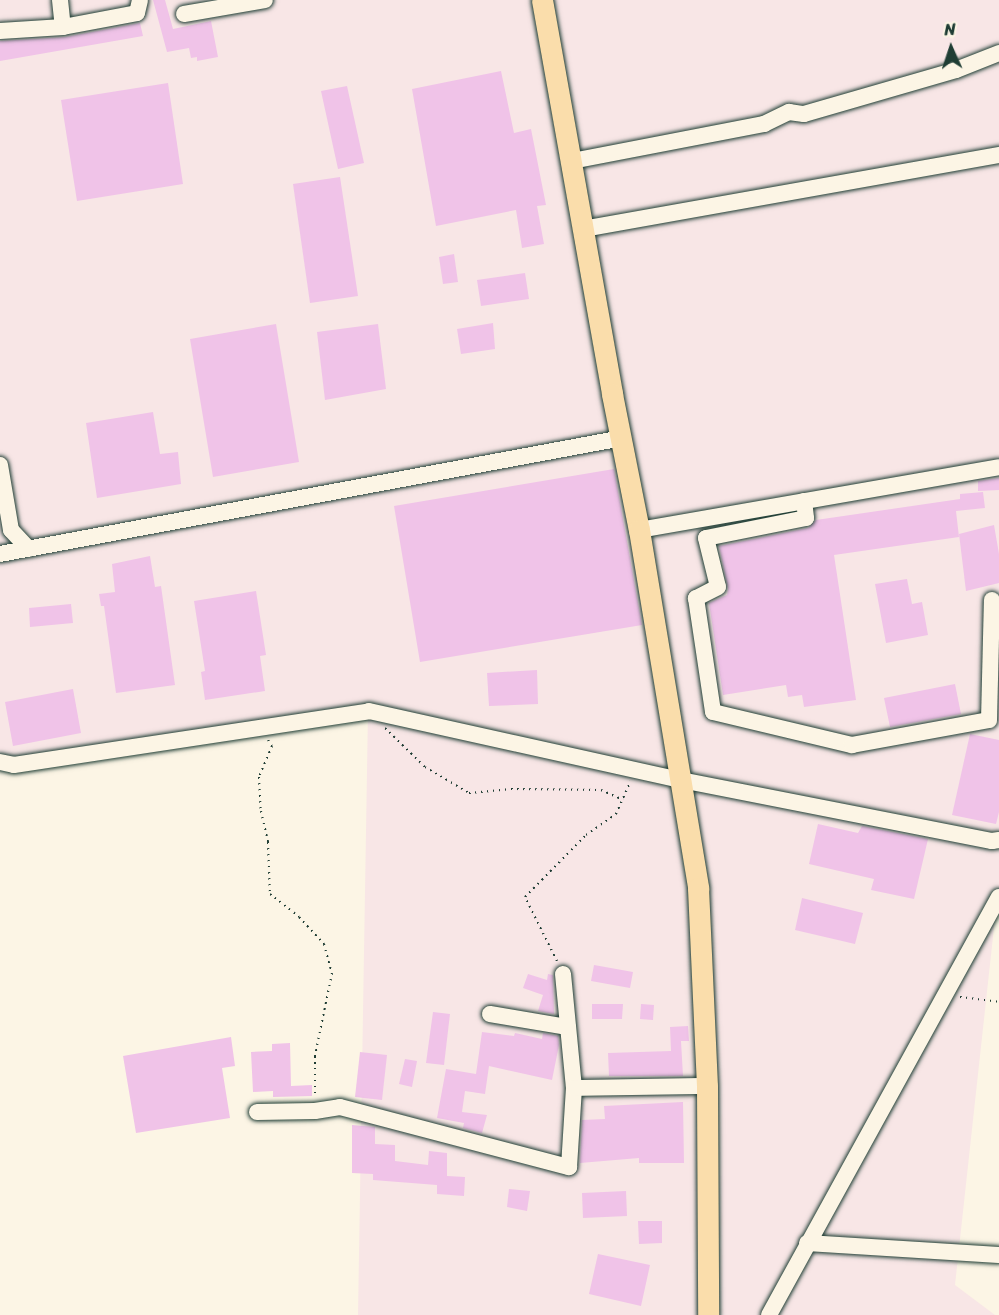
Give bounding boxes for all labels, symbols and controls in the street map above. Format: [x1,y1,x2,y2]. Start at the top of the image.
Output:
text: N [944,15,956,44]
north arrow [921,18,981,78]

